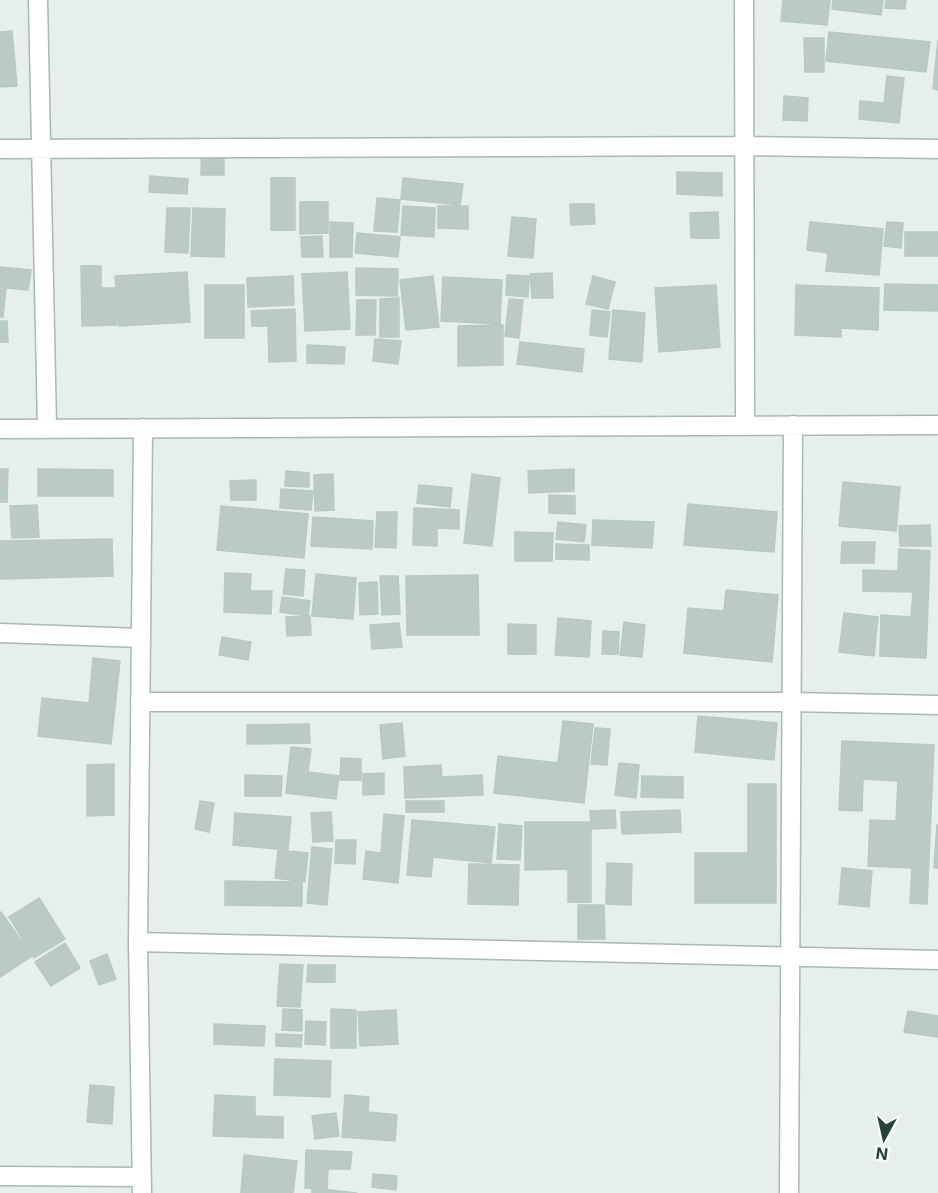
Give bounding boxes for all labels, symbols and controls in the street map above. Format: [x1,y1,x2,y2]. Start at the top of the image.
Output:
north arrow [854,1109,914,1169]
text: N [874,1143,889,1165]

